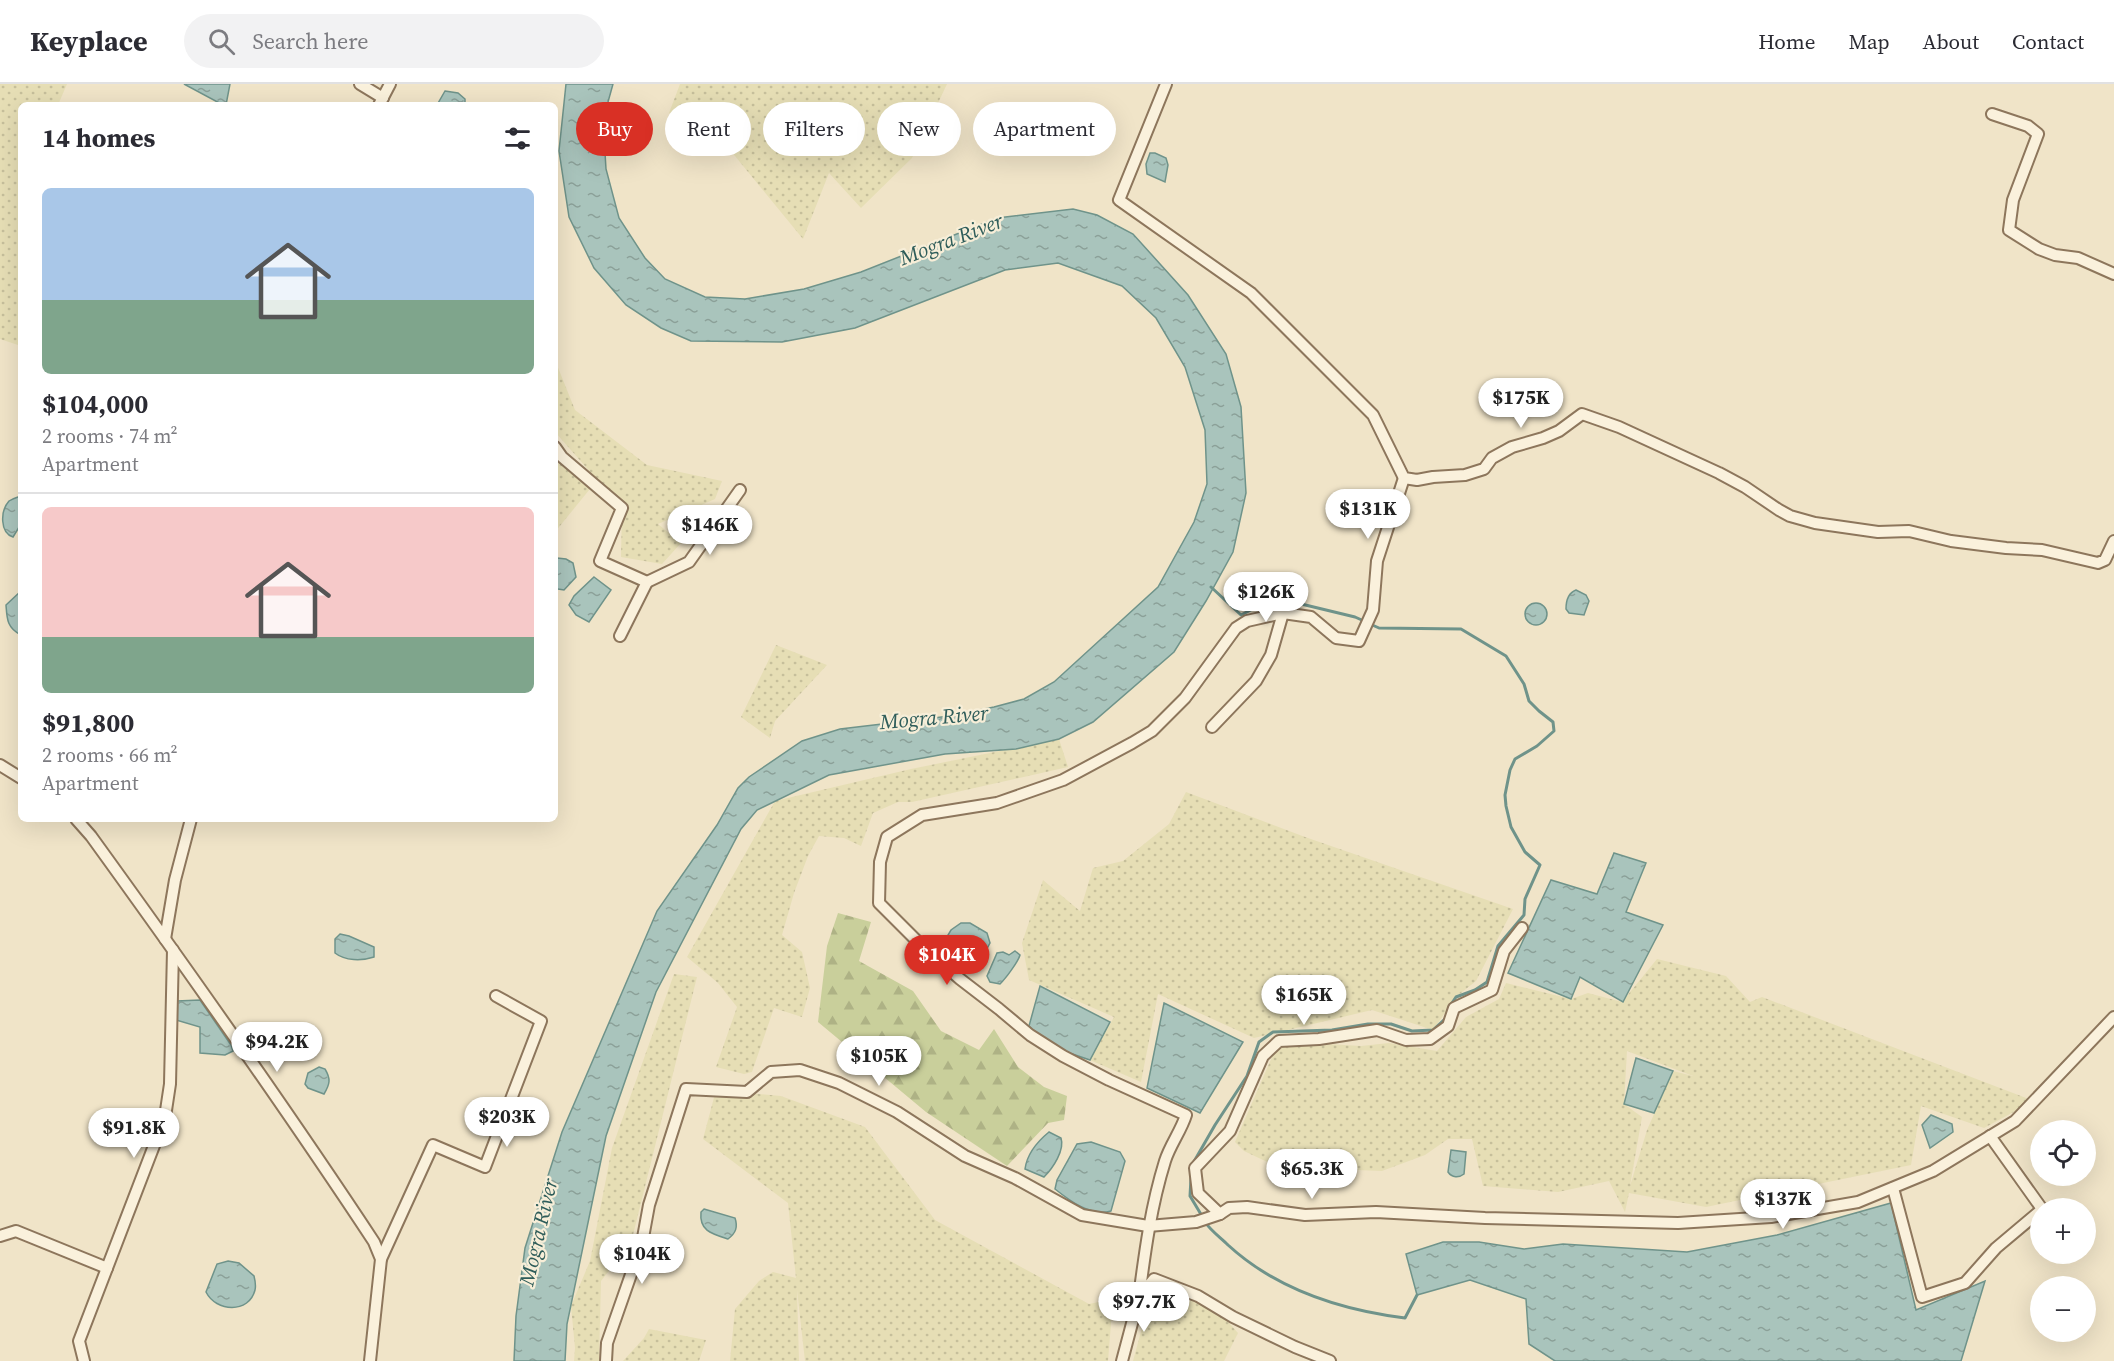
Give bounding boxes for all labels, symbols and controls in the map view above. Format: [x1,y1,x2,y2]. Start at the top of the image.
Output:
search box [184,14,604,68]
text: Keyplace [30,22,148,60]
icon: search [205,25,238,58]
text: Search here [253,26,369,56]
text: Home [1758,27,1816,56]
text: Map [1849,27,1890,56]
text: About [1923,27,1979,56]
text: Contact [2012,27,2084,56]
chip: Buy [576,102,653,156]
chip: Rent [665,102,751,156]
chip: Filters [763,102,865,156]
chip: New [877,102,961,156]
chip: Apartment [973,102,1116,156]
text: 14 homes [42,120,155,156]
icon: filters [501,122,534,155]
water label: Mogra River [894,206,1008,272]
icon: home [234,227,342,335]
pin: $175K [1479,378,1563,429]
text: $175K [1492,383,1550,411]
text: $104,000 [42,386,148,422]
text: 2 rooms · 74 m² [42,422,178,450]
text: Apartment [42,450,139,478]
pin: $131K [1326,489,1410,540]
text: $131K [1339,494,1397,522]
pin: $146K [668,505,752,556]
text: $146K [681,510,739,538]
icon: home [234,546,342,654]
pin: $126K [1224,572,1308,623]
text: $126K [1237,577,1295,605]
water label: Mogra River [877,698,990,736]
text: $91,800 [42,705,134,741]
text: 2 rooms · 66 m² [42,741,178,769]
text: Apartment [42,769,139,797]
pin: $104K [905,935,989,986]
text: $104K [918,940,976,968]
pin: $165K [1262,975,1346,1026]
text: $165K [1275,980,1333,1008]
pin: $94.2K [228,1022,326,1073]
text: $94.2K [245,1027,309,1055]
pin: $105K [837,1036,921,1087]
text: $105K [850,1041,908,1069]
pin: $203K [465,1097,549,1148]
text: $203K [478,1102,536,1130]
pin: $91.8K [85,1108,183,1159]
text: $91.8K [102,1113,166,1141]
map controls [2030,1120,2096,1342]
button: locate [2030,1120,2096,1186]
pin: $65.3K [1263,1149,1361,1200]
text: $65.3K [1280,1154,1344,1182]
water label: Mogra River [511,1175,565,1289]
pin: $137K [1741,1179,1825,1230]
text: $137K [1754,1184,1812,1212]
button: + [2030,1198,2096,1264]
pin: $104K [600,1234,684,1285]
text: $104K [613,1239,671,1267]
button: − [2030,1276,2096,1342]
pin: $97.7K [1095,1282,1193,1333]
text: $97.7K [1112,1287,1176,1315]

